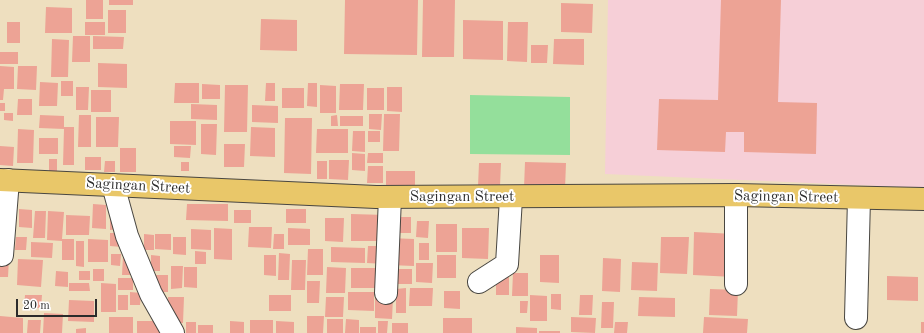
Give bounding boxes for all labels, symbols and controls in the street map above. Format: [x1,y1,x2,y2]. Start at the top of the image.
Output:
street label: Sagingan Street [85,174,191,198]
street label: Sagingan Street [734,187,838,207]
street label: Sagingan Street [410,188,514,206]
scale bar [18,291,99,317]
text: 20 m [23,300,50,312]

